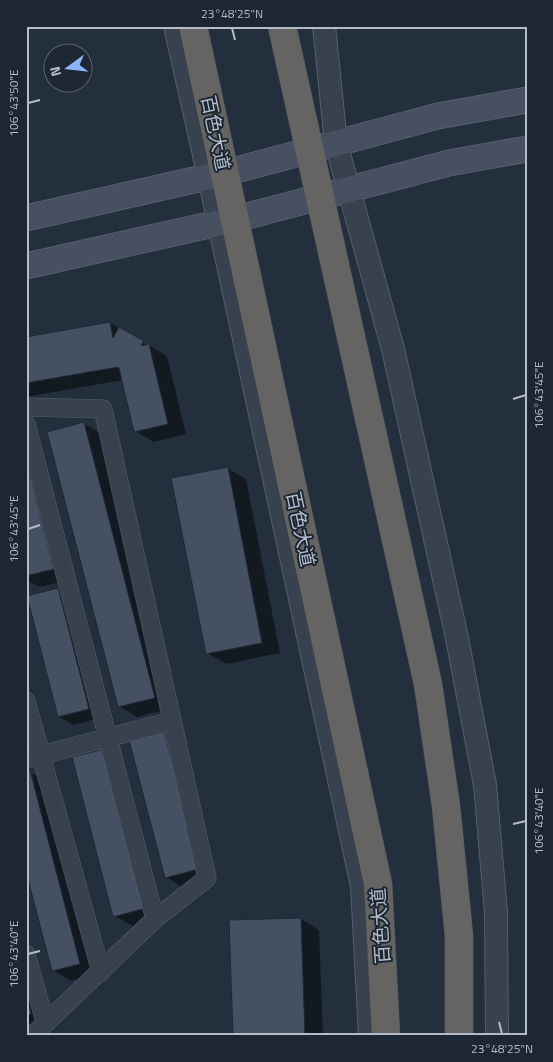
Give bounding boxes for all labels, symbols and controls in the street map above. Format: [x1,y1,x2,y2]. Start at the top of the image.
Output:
text: 23°48'25"N [201,4,263,23]
north arrow [42,42,92,92]
text: N [44,64,66,79]
text: 106°43'50"E [4,69,23,137]
street label: 百色大道 [194,93,239,173]
text: 106°43'45"E [529,361,548,429]
street label: 百色大道 [279,489,324,569]
text: 106°43'45"E [4,495,23,563]
text: 106°43'40"E [529,787,548,855]
street label: 百色大道 [362,887,397,965]
text: 106°43'40"E [4,920,23,988]
text: 23°48'25"N [471,1039,533,1058]

